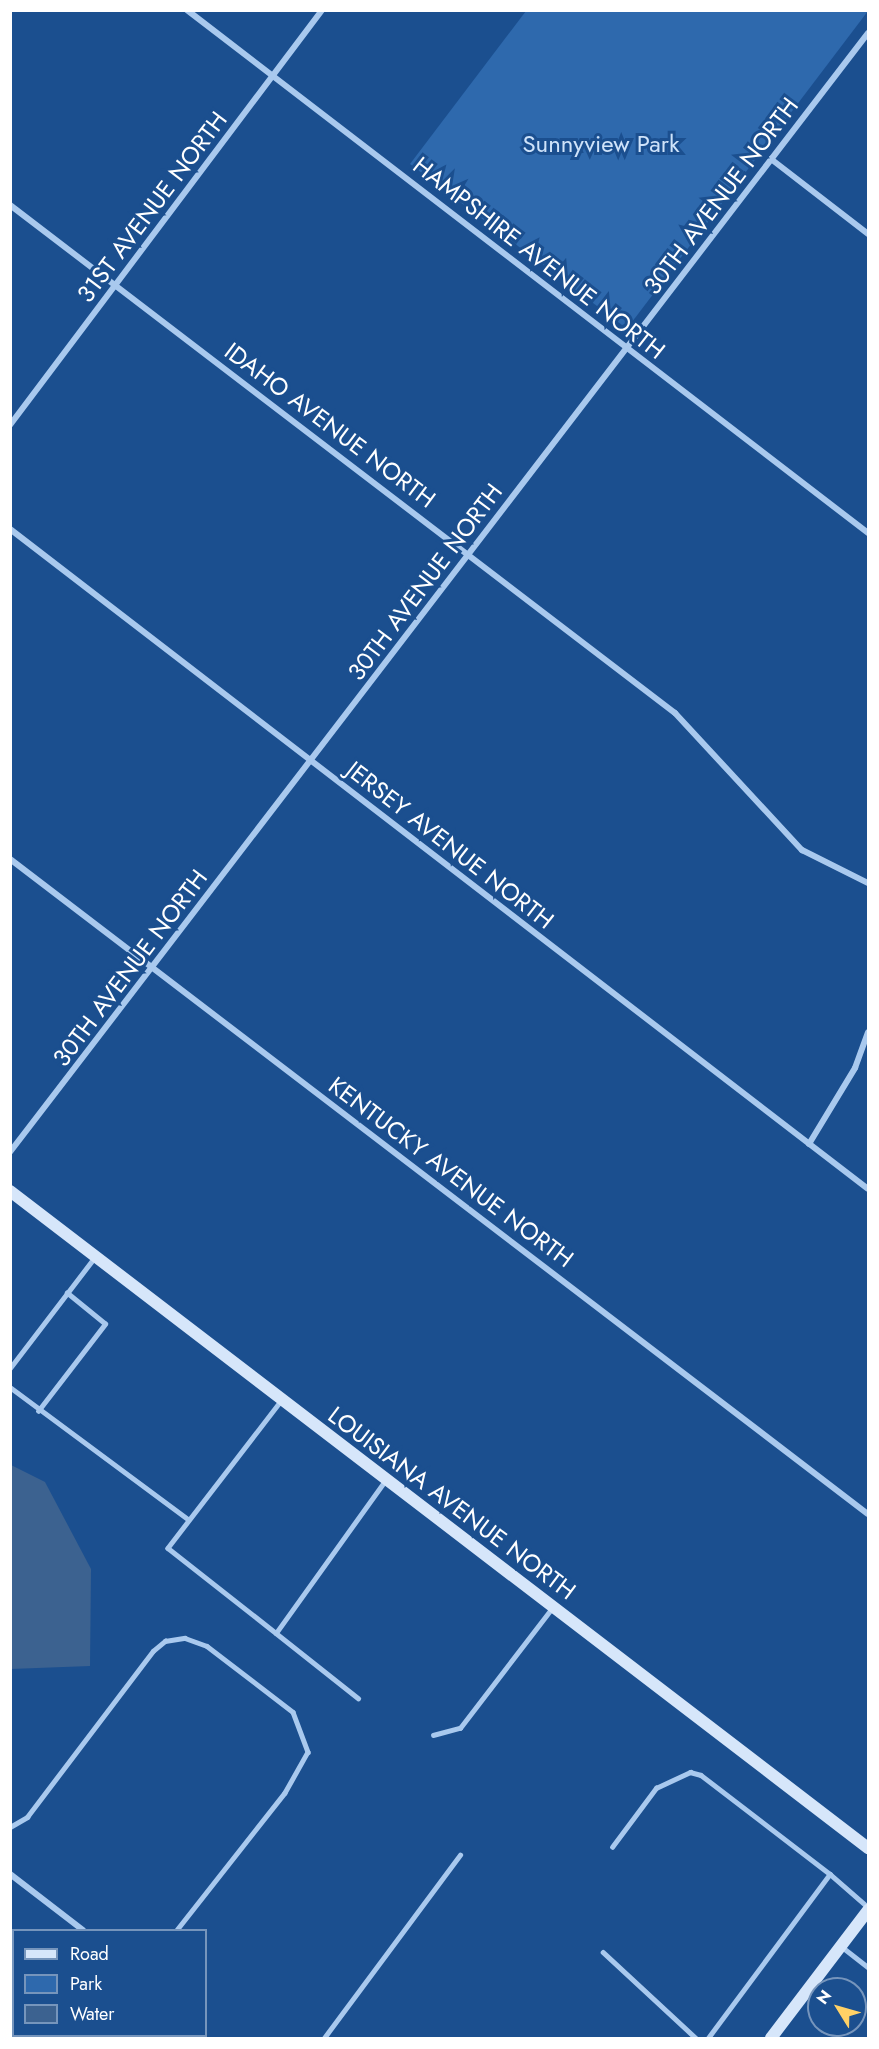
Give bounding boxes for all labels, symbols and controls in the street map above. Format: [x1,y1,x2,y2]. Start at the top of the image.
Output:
street label: 30TH AVENUE NORTH [638,92,804,300]
street label: 31ST AVENUE NORTH [71,106,233,308]
park label: Sunnyview Park [522,130,680,158]
street label: HAMPSHIRE AVENUE NORTH [407,151,671,365]
street label: IDAHO AVENUE NORTH [219,336,441,514]
street label: 30TH AVENUE NORTH [342,478,508,686]
street label: JERSEY AVENUE NORTH [341,755,559,935]
street label: 30TH AVENUE NORTH [47,864,213,1072]
street label: KENTUCKY AVENUE NORTH [323,1071,579,1273]
street label: LOUISIANA AVENUE NORTH [323,1401,581,1605]
legend [12,1929,207,2037]
text: Road [70,1941,109,1967]
text: Park [70,1971,102,1997]
north arrow [807,1977,867,2037]
text: N [811,1985,837,2009]
text: Water [70,2001,114,2027]

